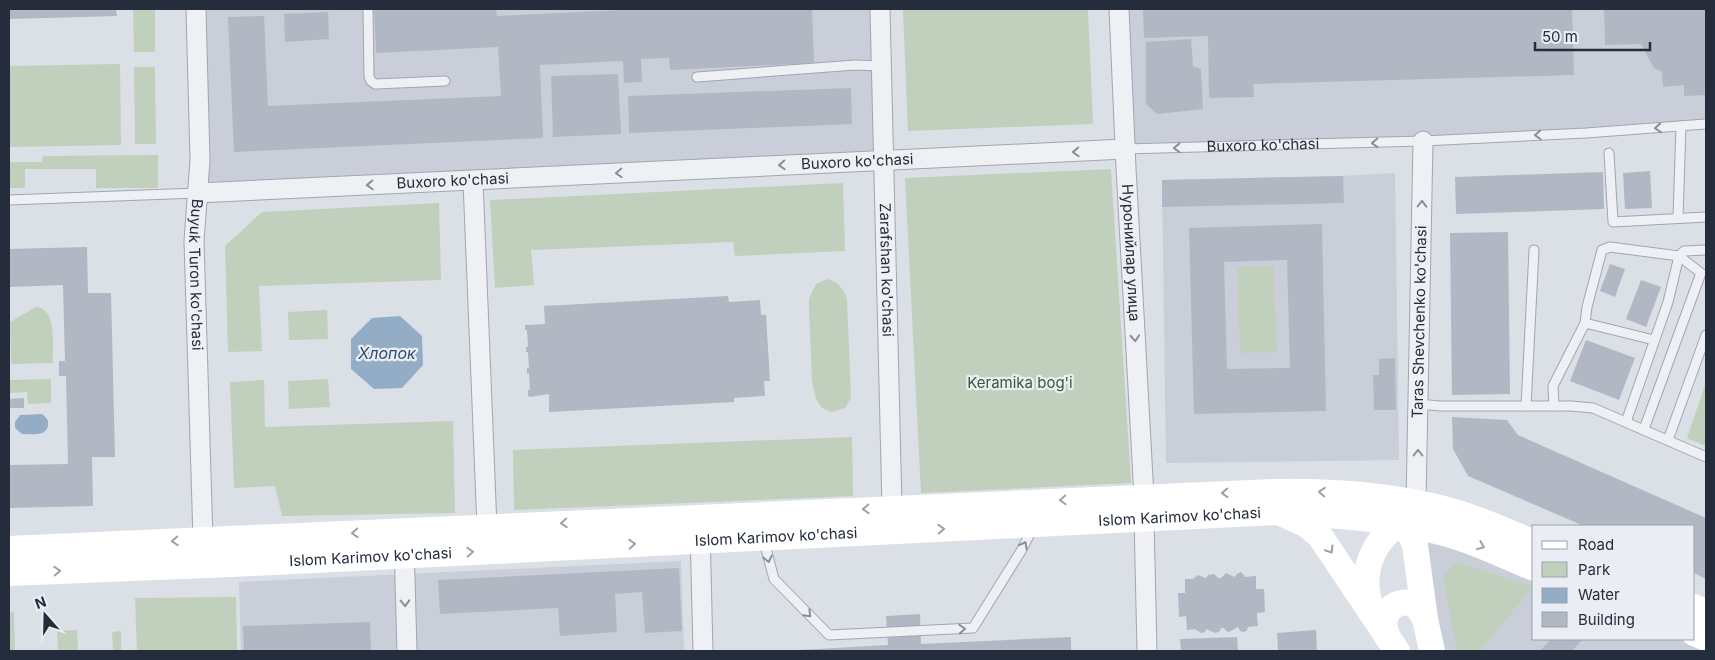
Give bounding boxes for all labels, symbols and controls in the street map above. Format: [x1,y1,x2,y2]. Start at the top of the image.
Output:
scale bar [1535,20,1650,52]
text: 50 m [1542,27,1578,46]
one-way arrow [1653,122,1661,133]
one-way arrow [1533,130,1541,141]
street label: Buxoro ko'chasi [1206,134,1319,156]
one-way arrow [1370,138,1378,148]
one-way arrow [1173,143,1180,153]
one-way arrow [1072,146,1080,157]
street label: Buxoro ko'chasi [801,149,914,173]
one-way arrow [777,160,785,171]
street label: Buxoro ko'chasi [396,168,509,193]
one-way arrow [615,168,623,179]
one-way arrow [365,180,373,190]
street label: Нуронийлар улица [1118,183,1144,322]
street label: Buyuk Turon ko'chasi [185,198,207,351]
one-way arrow [1417,199,1427,207]
street label: Zarafshan ko'chasi [876,203,898,337]
street label: Taras Shevchenko ko'chasi [1408,225,1430,419]
one-way arrow [1130,334,1141,342]
water label: Хлопок [357,343,417,363]
park label: Keramika bog'i [967,373,1073,392]
one-way arrow [1413,449,1423,457]
one-way arrow [1317,487,1325,498]
one-way arrow [1221,488,1229,499]
one-way arrow [1059,495,1067,506]
street label: Islom Karimov ko'chasi [1098,503,1261,530]
one-way arrow [861,504,869,515]
one-way arrow [559,518,567,529]
street label: Islom Karimov ko'chasi [694,523,858,550]
one-way arrow [937,524,945,535]
legend [1532,525,1695,640]
one-way arrow [350,527,358,538]
text: Road [1578,535,1614,554]
one-way arrow [171,536,179,547]
one-way arrow [629,539,637,550]
one-way arrow [1476,540,1485,550]
one-way arrow [1018,542,1028,551]
street label: Islom Karimov ko'chasi [289,543,452,570]
one-way arrow [1323,545,1333,554]
one-way arrow [466,547,474,558]
one-way arrow [762,554,773,563]
text: Park [1578,560,1611,579]
one-way arrow [54,565,62,576]
text: Water [1578,585,1620,604]
north arrow [20,590,70,640]
text: N [32,593,48,612]
one-way arrow [400,600,411,608]
one-way arrow [802,608,811,617]
text: Building [1578,610,1635,629]
one-way arrow [958,623,966,634]

